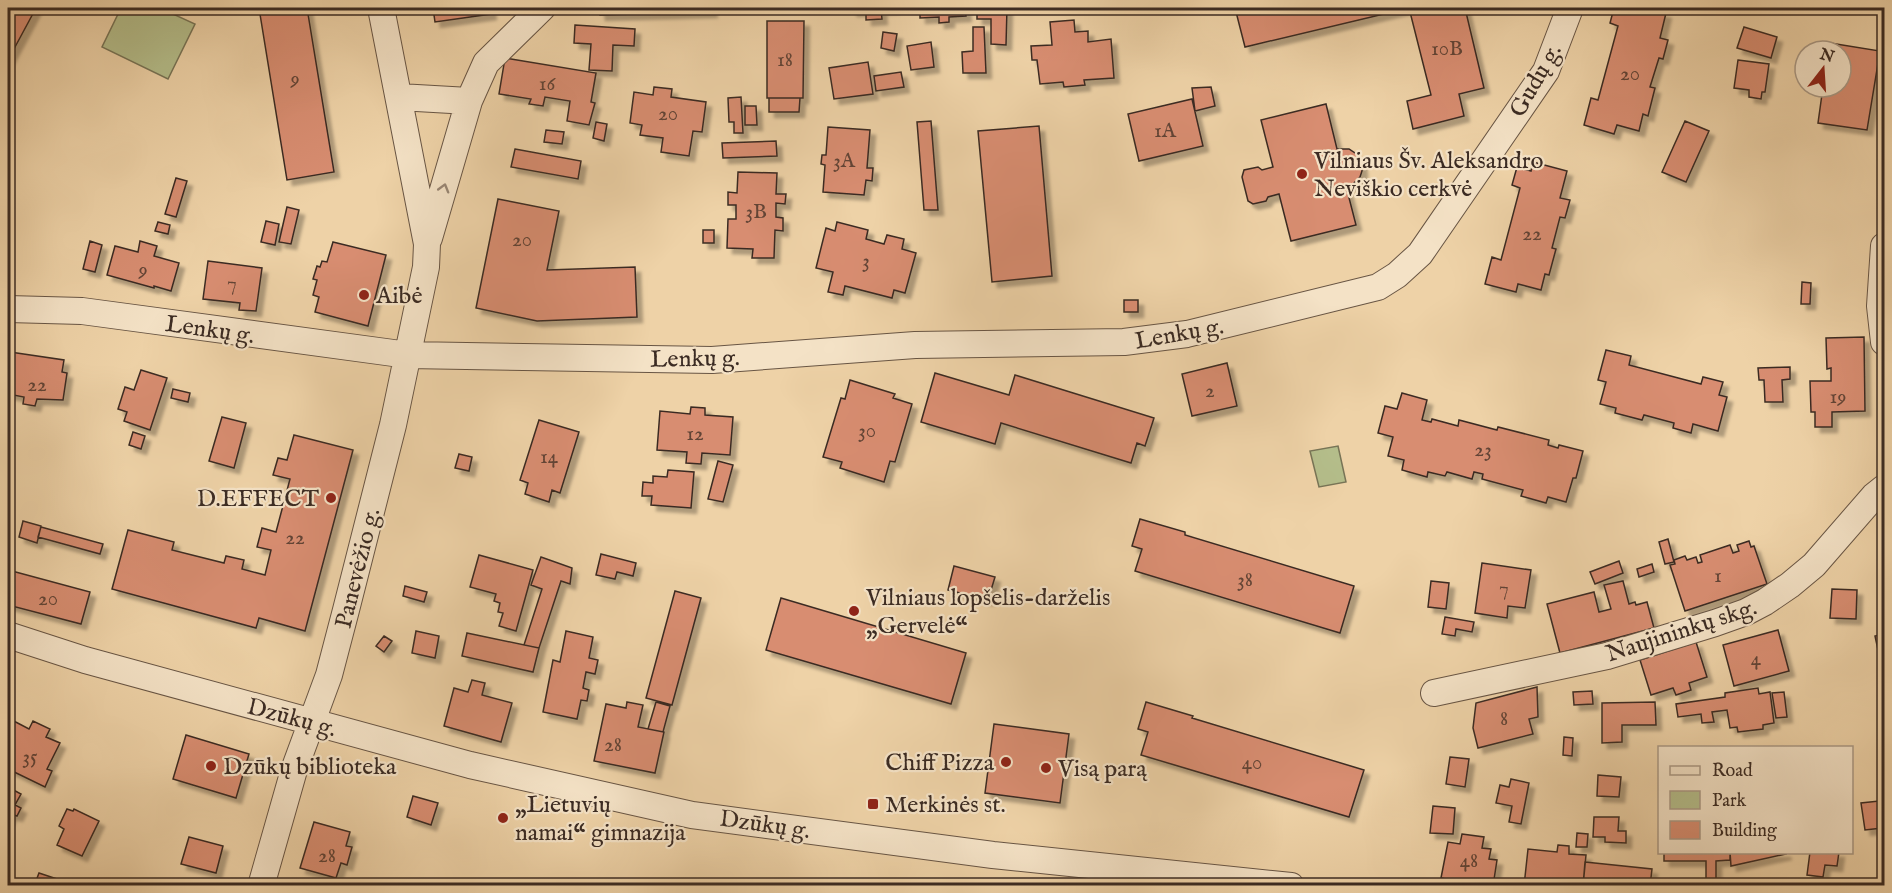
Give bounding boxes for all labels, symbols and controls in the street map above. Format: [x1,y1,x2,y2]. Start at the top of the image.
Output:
house number: 10B [1431,36,1463,63]
street label: Gudų g. [1503,38,1570,123]
north arrow [1793,39,1853,99]
text: N [1816,45,1836,68]
house number: 18 [777,47,793,74]
house number: 20 [1620,61,1640,88]
house number: 9 [289,66,300,93]
house number: 16 [539,71,556,98]
house number: 20 [658,101,678,128]
house number: 1A [1154,118,1177,145]
place label: Vilniaus Šv. Aleksandro Neviškio cerkvė [1313,146,1544,205]
house number: 3A [833,148,856,175]
marker: Vilniaus Šv. Aleksandro Neviškio cerkvė [1295,167,1309,181]
one-way arrow [437,183,449,194]
house number: 3B [745,199,767,226]
house number: 22 [1522,221,1542,248]
house number: 20 [512,227,532,254]
house number: 3 [862,248,870,275]
house number: 9 [137,257,148,284]
house number: 7 [227,271,237,298]
place label: Aibė [375,281,422,312]
marker: Aibė [357,288,371,302]
street label: Lenkų g. [163,309,256,352]
street label: Lenkų g. [1132,311,1226,358]
street label: Lenkų g. [650,343,740,376]
house number: 22 [27,372,47,399]
house number: 2 [1205,378,1215,405]
house number: 19 [1830,384,1847,411]
house number: 30 [858,418,876,445]
house number: 12 [686,421,704,448]
house number: 23 [1474,437,1492,464]
house number: 14 [540,444,559,471]
place label: D.EFFECT [197,484,320,515]
marker: D.EFFECT [324,491,338,505]
street label: Panevėžio g. [329,505,388,632]
house number: 22 [285,525,305,552]
house number: 1 [1714,563,1722,590]
house number: 38 [1237,567,1253,594]
house number: 7 [1499,576,1509,603]
place label: Vilniaus lopšelis-darželis „Gervelė“ [865,583,1110,642]
house number: 20 [38,586,58,613]
street label: Naujininkų skg. [1602,592,1761,670]
marker: Vilniaus lopšelis-darželis „Gervelė“ [847,604,861,618]
house number: 4 [1751,646,1762,673]
street label: Dzūkų g. [243,692,340,745]
house number: 8 [1500,706,1508,733]
house number: 28 [604,732,622,759]
house number: 35 [22,744,38,771]
legend [1658,746,1853,854]
place label: Chiff Pizza [885,748,995,779]
house number: 40 [1242,750,1262,777]
place label: Dzūkų biblioteka [223,752,397,783]
place label: Visą parą [1057,754,1148,785]
marker: Chiff Pizza [999,755,1013,769]
marker: Dzūkų biblioteka [204,759,218,773]
text: Road [1712,760,1753,783]
marker: Visą parą [1039,761,1053,775]
place label: „Lietuvių namai“ gimnazija [515,790,686,849]
place label: Merkinės st. [885,790,1006,821]
text: Park [1712,790,1747,813]
marker: Merkinės st. [866,797,880,811]
street label: Dzūkų g. [717,804,812,847]
marker: „Lietuvių namai“ gimnazija [496,811,510,825]
text: Building [1712,820,1777,843]
house number: 28 [318,843,336,870]
house number: 48 [1460,848,1478,875]

